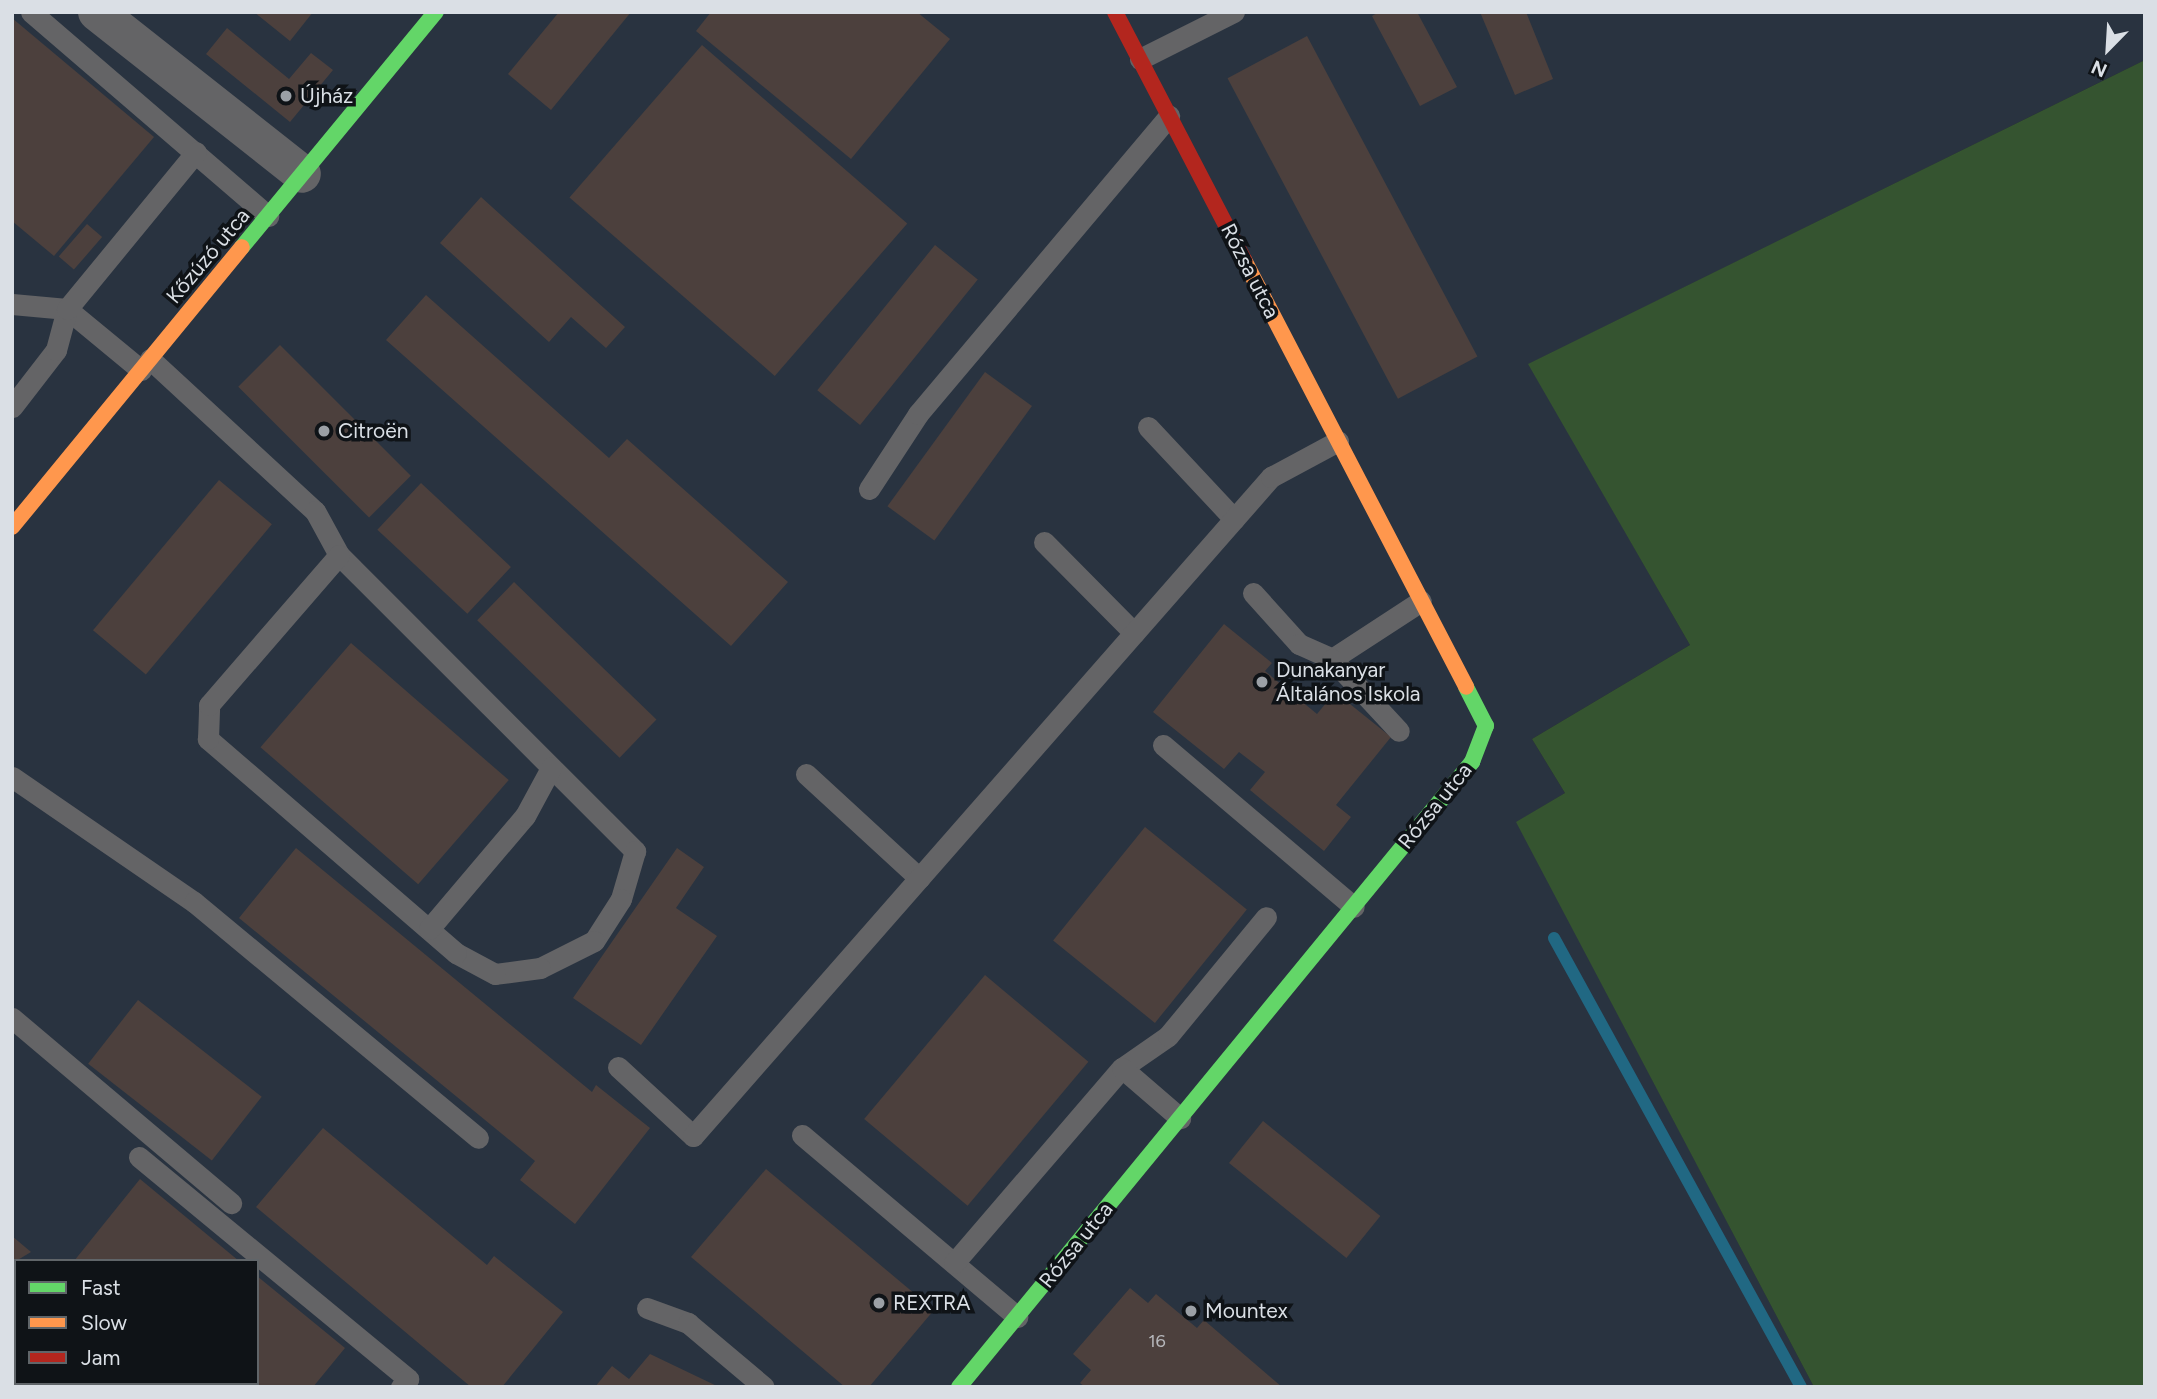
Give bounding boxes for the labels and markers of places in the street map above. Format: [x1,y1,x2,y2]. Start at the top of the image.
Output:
place label: Újház [300,83,353,109]
marker: Újház [278,88,294,104]
place label: Citroën [338,418,408,444]
marker: Citroën [316,423,332,439]
place label: Dunakanyar Általános Iskola [1276,657,1421,707]
marker: Dunakanyar Általános Iskola [1254,674,1270,690]
place label: REXTRA [893,1290,970,1316]
marker: REXTRA [871,1295,887,1311]
place label: Mountex [1205,1298,1288,1324]
marker: Mountex [1183,1303,1199,1319]

